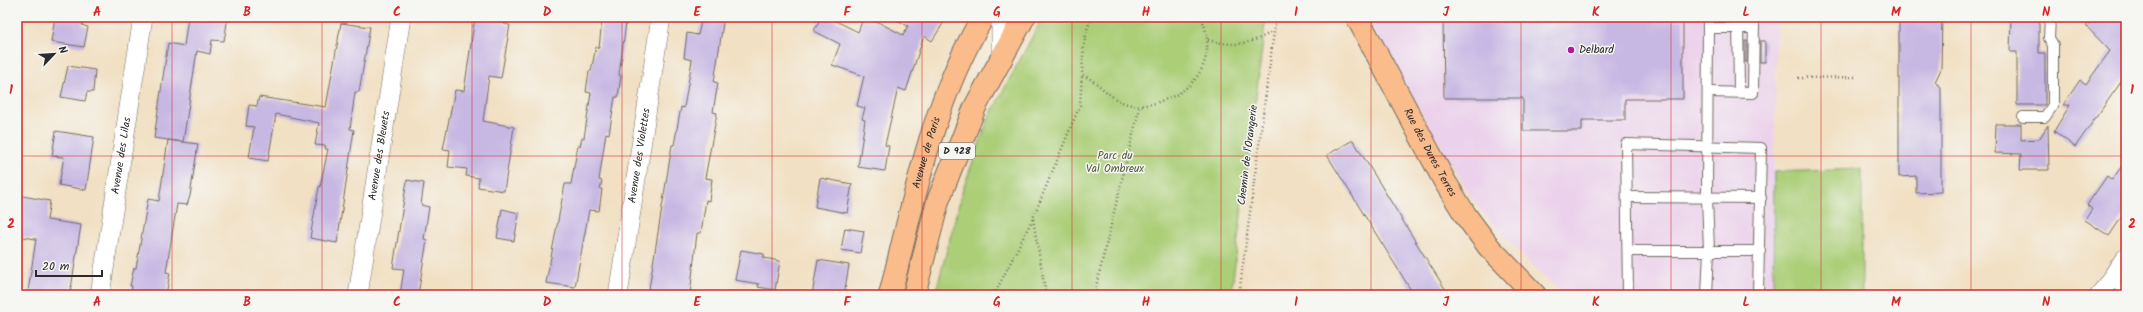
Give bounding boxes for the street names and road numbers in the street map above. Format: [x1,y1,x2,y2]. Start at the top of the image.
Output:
street label: Chemin de l'Orangerie [1233,104,1263,206]
street label: Rue des Dures Terres [1398,105,1461,201]
street label: Avenue des Violettes [623,107,656,204]
street label: Avenue des Bleuets [364,109,395,202]
street label: Avenue de Paris [908,114,946,190]
street label: Avenue des Lilas [107,116,136,195]
road number: D 928 [939,143,975,159]

